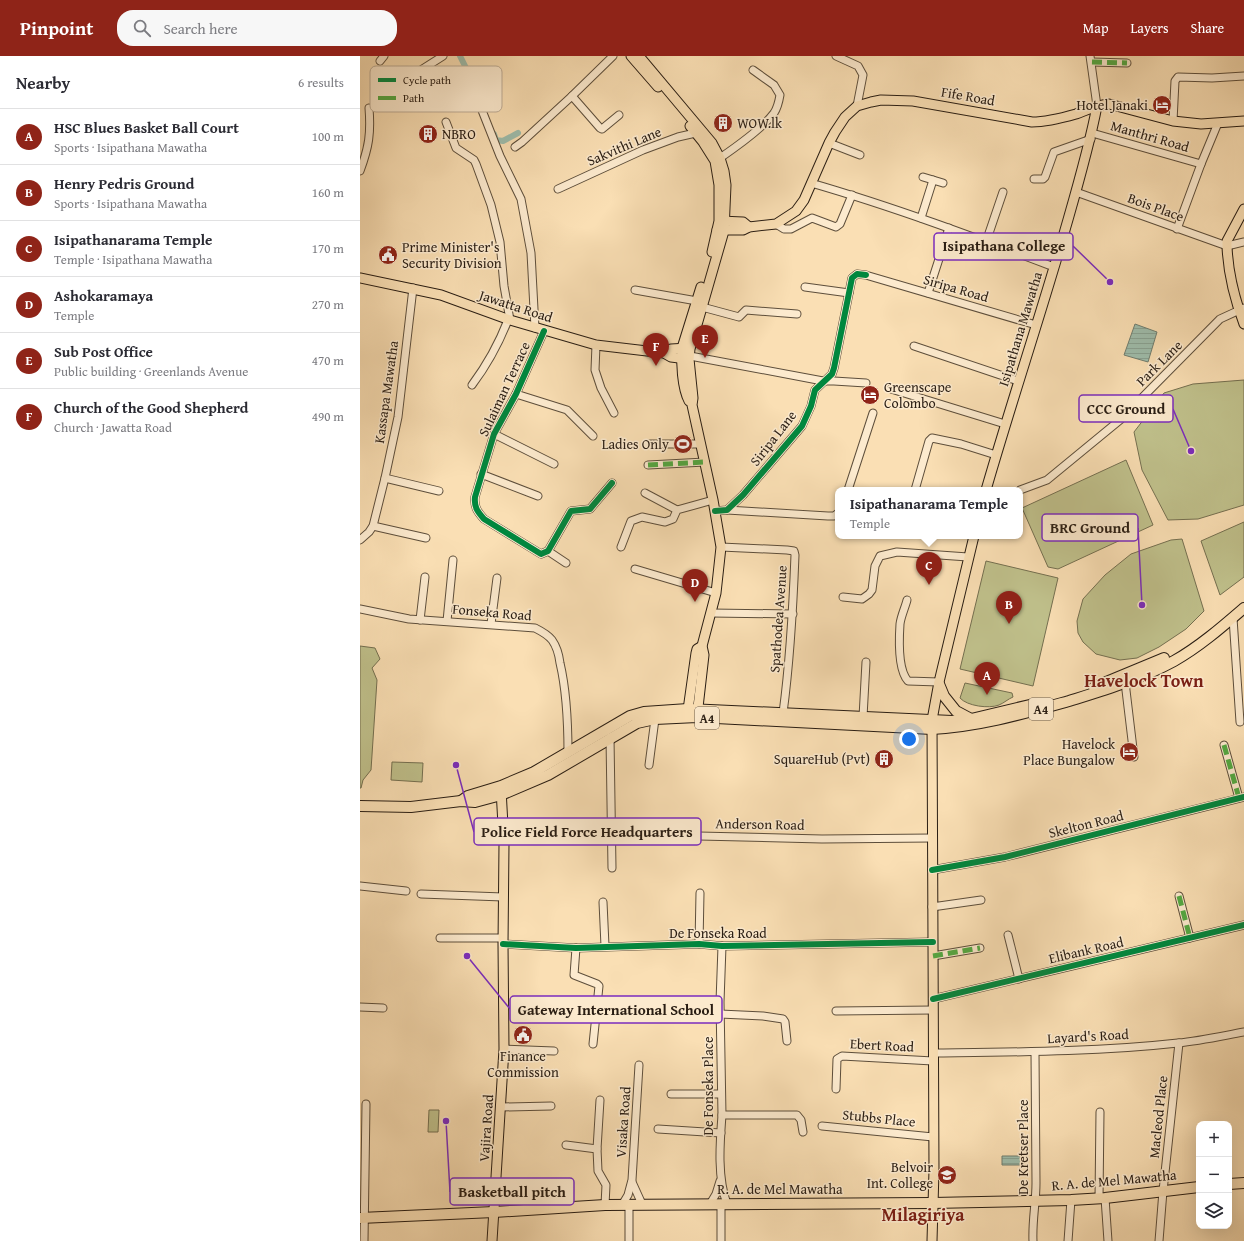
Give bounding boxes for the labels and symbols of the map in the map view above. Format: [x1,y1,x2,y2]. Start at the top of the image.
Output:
legend [370,66,502,112]
text: Cycle path [403,72,452,88]
street label: Fife Road [940,81,997,111]
text: Path [403,90,425,106]
hotel icon: Hotel Janaki [1151,94,1173,116]
place label: Hotel Janaki [1076,95,1148,115]
building icon: WOW.lk [712,112,734,134]
place label: WOW.lk [737,113,783,133]
street label: Manthri Road [1108,115,1192,157]
street label: Sakvithi Lane [584,121,665,171]
building icon: NBRO [417,123,439,145]
place label: NBRO [442,124,476,144]
street label: Bois Place [1125,188,1187,227]
callout: Isipathana College [934,233,1073,260]
text: Isipathana College [943,235,1065,256]
place label: Prime Minister's Security Division [402,237,502,273]
public building icon: Prime Minister's Security Division [377,244,399,266]
street label: Siripa Road [921,269,991,307]
street label: Isipathana Mawatha [993,269,1047,389]
street label: Jawatta Road [475,284,556,327]
pin: E [692,325,718,358]
pin: F [643,333,669,366]
street label: Park Lane [1131,335,1187,391]
street label: Sulaiman Terrace [473,338,535,440]
street label: Kassapa Mawatha [369,339,403,445]
place label: Greenscape Colombo [884,377,952,413]
hotel icon: Greenscape Colombo [859,384,881,406]
callout: CCC Ground [1079,395,1173,422]
text: CCC Ground [1087,398,1166,419]
street label: Siripa Lane [745,406,801,470]
sports icon: Ladies Only [672,433,694,455]
place label: Ladies Only [602,434,669,454]
callout: BRC Ground [1042,514,1138,541]
text: BRC Ground [1050,517,1130,538]
pin: C [916,552,942,585]
street label: Spathodea Avenue [764,564,792,673]
pin: D [682,569,708,602]
pin: B [996,591,1022,624]
street label: Fonseka Road [452,599,533,625]
pin: A [974,662,1000,695]
district label: Havelock Town [1084,667,1204,694]
road number: A4 [1029,698,1053,720]
road number: A4 [695,707,719,729]
your location [899,729,919,749]
place label: Havelock Place Bungalow [1023,734,1116,770]
hotel icon: Havelock Place Bungalow [1118,741,1140,763]
building icon: SquareHub (Pvt) [873,748,895,770]
place label: SquareHub (Pvt) [774,749,870,769]
street label: Skelton Road [1046,805,1126,843]
street label: Anderson Road [715,813,805,835]
callout: Police Field Force Headquarters [474,818,701,845]
text: Police Field Force Headquarters [481,821,693,842]
street label: De Fonseka Road [669,923,767,943]
street label: Elibank Road [1047,932,1126,968]
callout: Gateway International School [510,996,722,1023]
text: Gateway International School [518,999,715,1020]
public building icon: Finance Commission [512,1024,534,1046]
street label: Layard's Road [1047,1024,1130,1048]
street label: Ebert Road [850,1033,915,1057]
street label: De Fonseka Place [698,1036,718,1136]
place label: Finance Commission [487,1046,559,1082]
street label: Macleod Place [1144,1074,1172,1159]
street label: Visaka Road [611,1085,636,1158]
street label: Vajira Road [474,1093,498,1162]
street label: De Kretser Place [1013,1099,1033,1195]
street label: Stubbs Place [841,1104,917,1132]
place label: Belvoir Int. College [867,1157,933,1193]
school or university icon: Belvoir Int. College [936,1164,958,1186]
street label: R. A. de Mel Mawatha [1051,1165,1178,1195]
callout: Basketball pitch [450,1178,574,1205]
street label: R. A. de Mel Mawatha [717,1179,843,1199]
text: Basketball pitch [458,1181,566,1202]
district label: Milagiriya [882,1201,965,1228]

